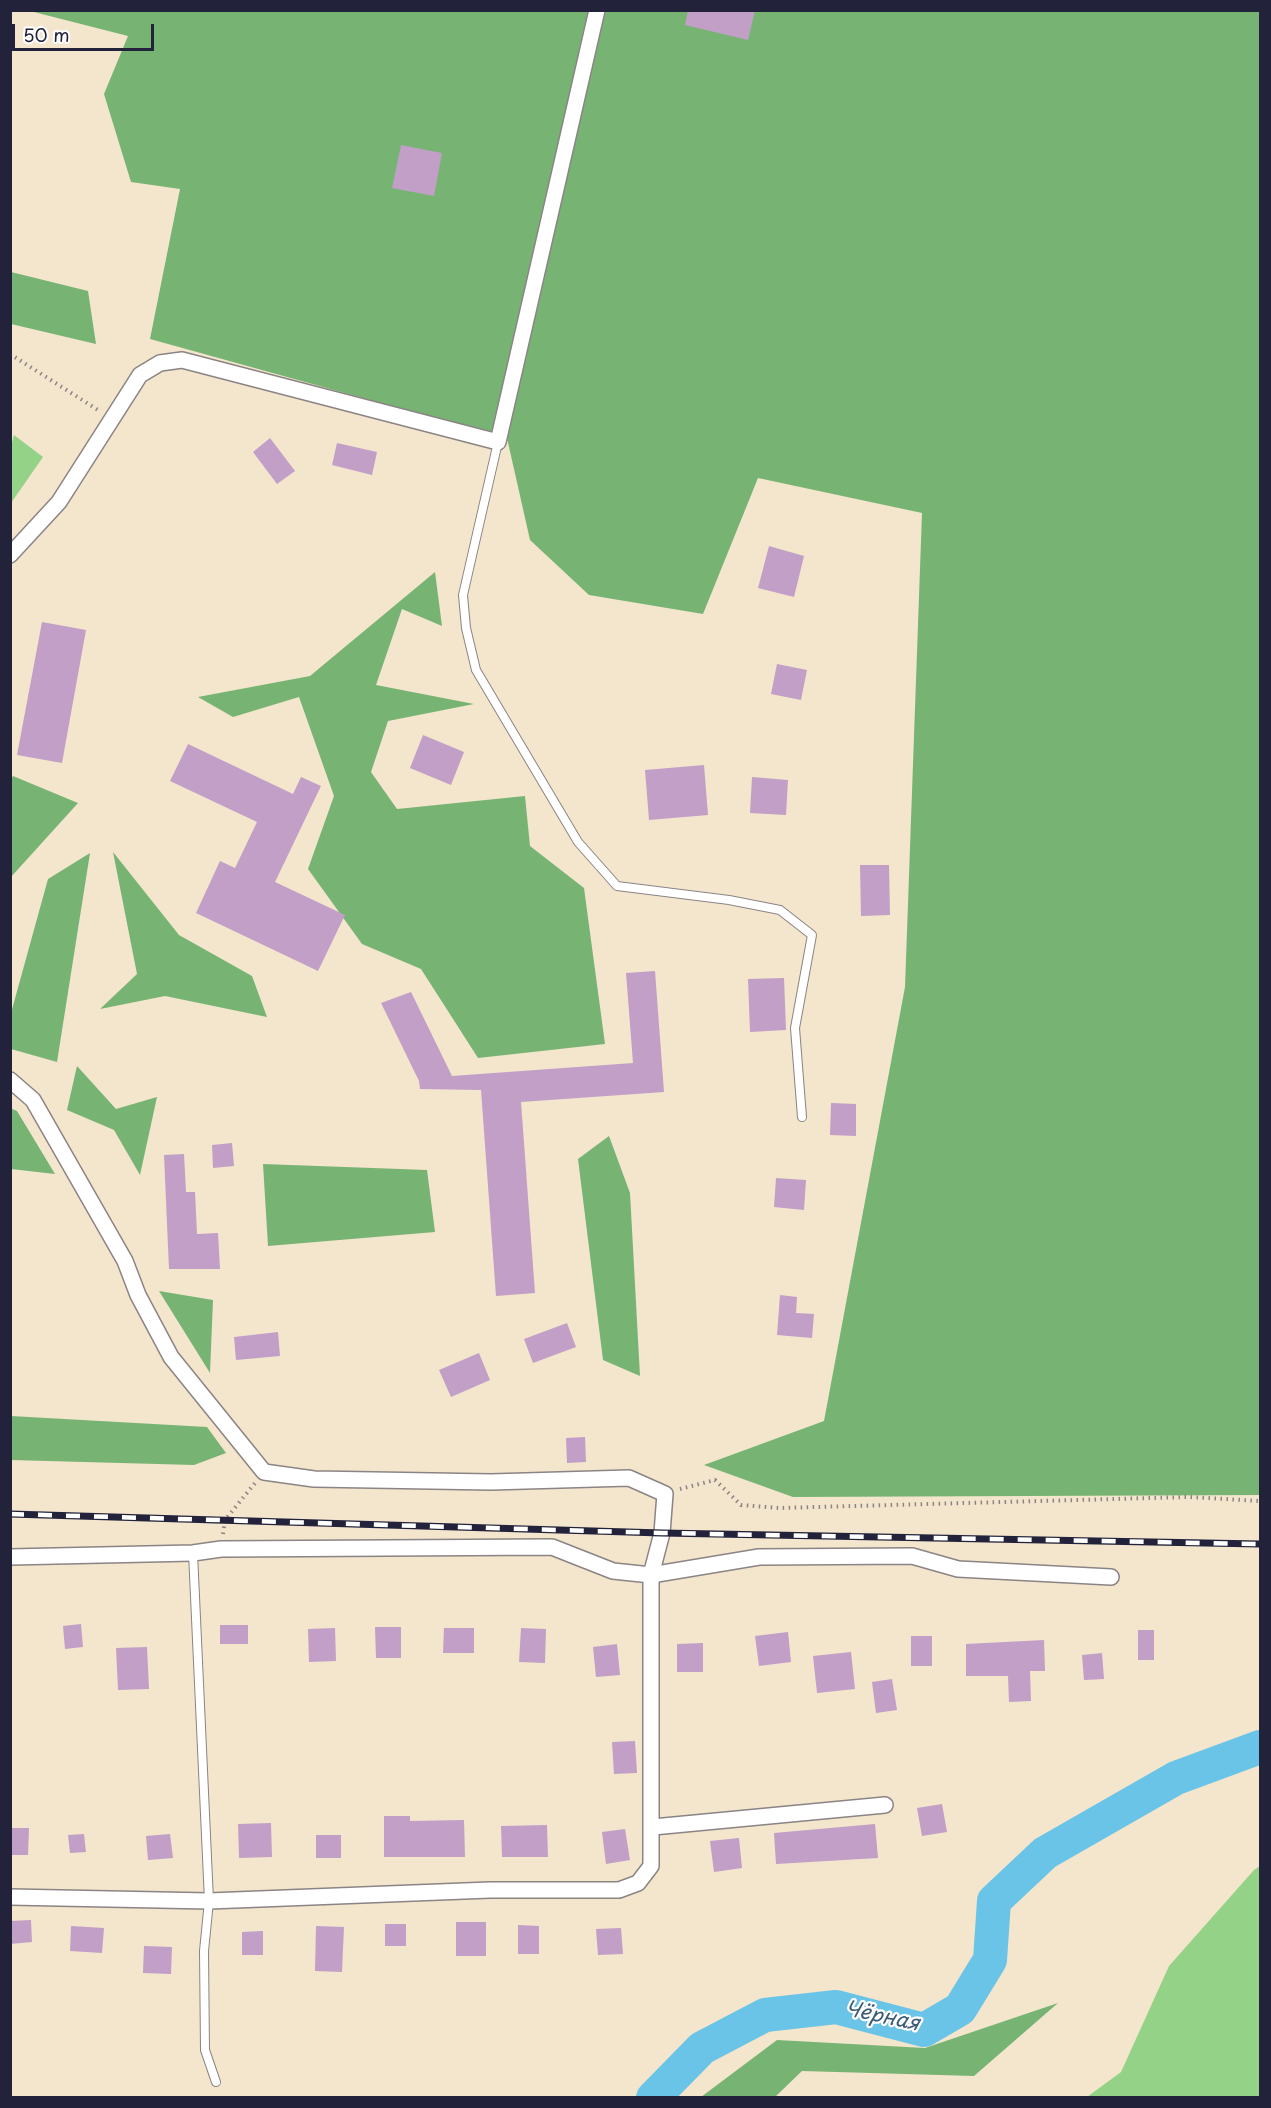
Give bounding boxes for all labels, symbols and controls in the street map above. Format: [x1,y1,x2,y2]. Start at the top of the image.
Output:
scale bar [15,12,158,50]
text: 50 m [23,21,70,48]
water label: Чёрная [842,1997,922,2037]

